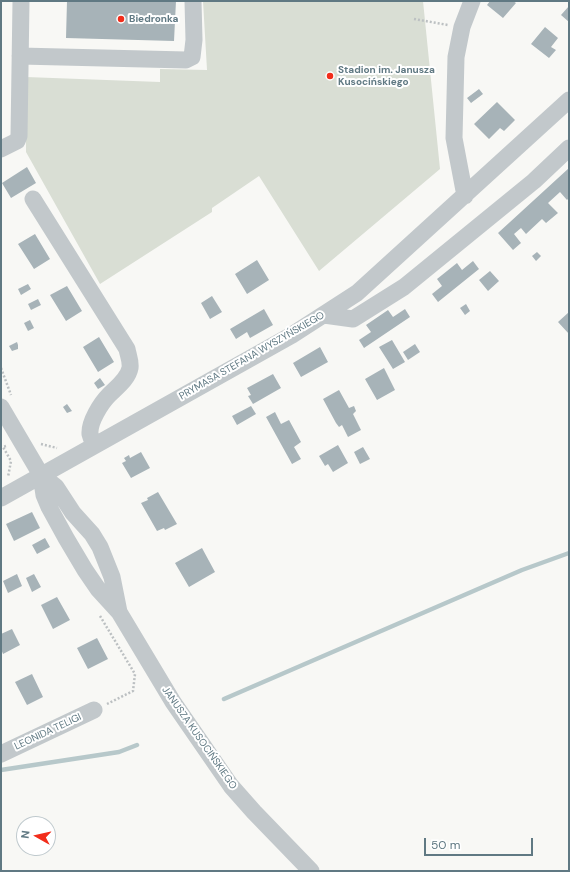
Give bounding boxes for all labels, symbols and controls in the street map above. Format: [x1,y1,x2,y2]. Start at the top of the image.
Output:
place label: Biedronka [129,13,178,25]
marker: Biedronka [116,14,126,24]
place label: Stadion im. Janusza Kusocińskiego [338,64,435,88]
marker: Stadion im. Janusza Kusocińskiego [325,71,335,81]
street label: PRYMASA STEFANA WYSZYŃSKIEGO [177,309,327,403]
street label: JANUSZA KUSOCIŃSKIEGO [159,684,239,792]
street label: LEONIDA TELIGI [13,711,83,753]
north arrow [16,816,56,856]
text: N [18,830,33,839]
scale bar [426,830,535,856]
text: 50 m [431,837,460,853]

